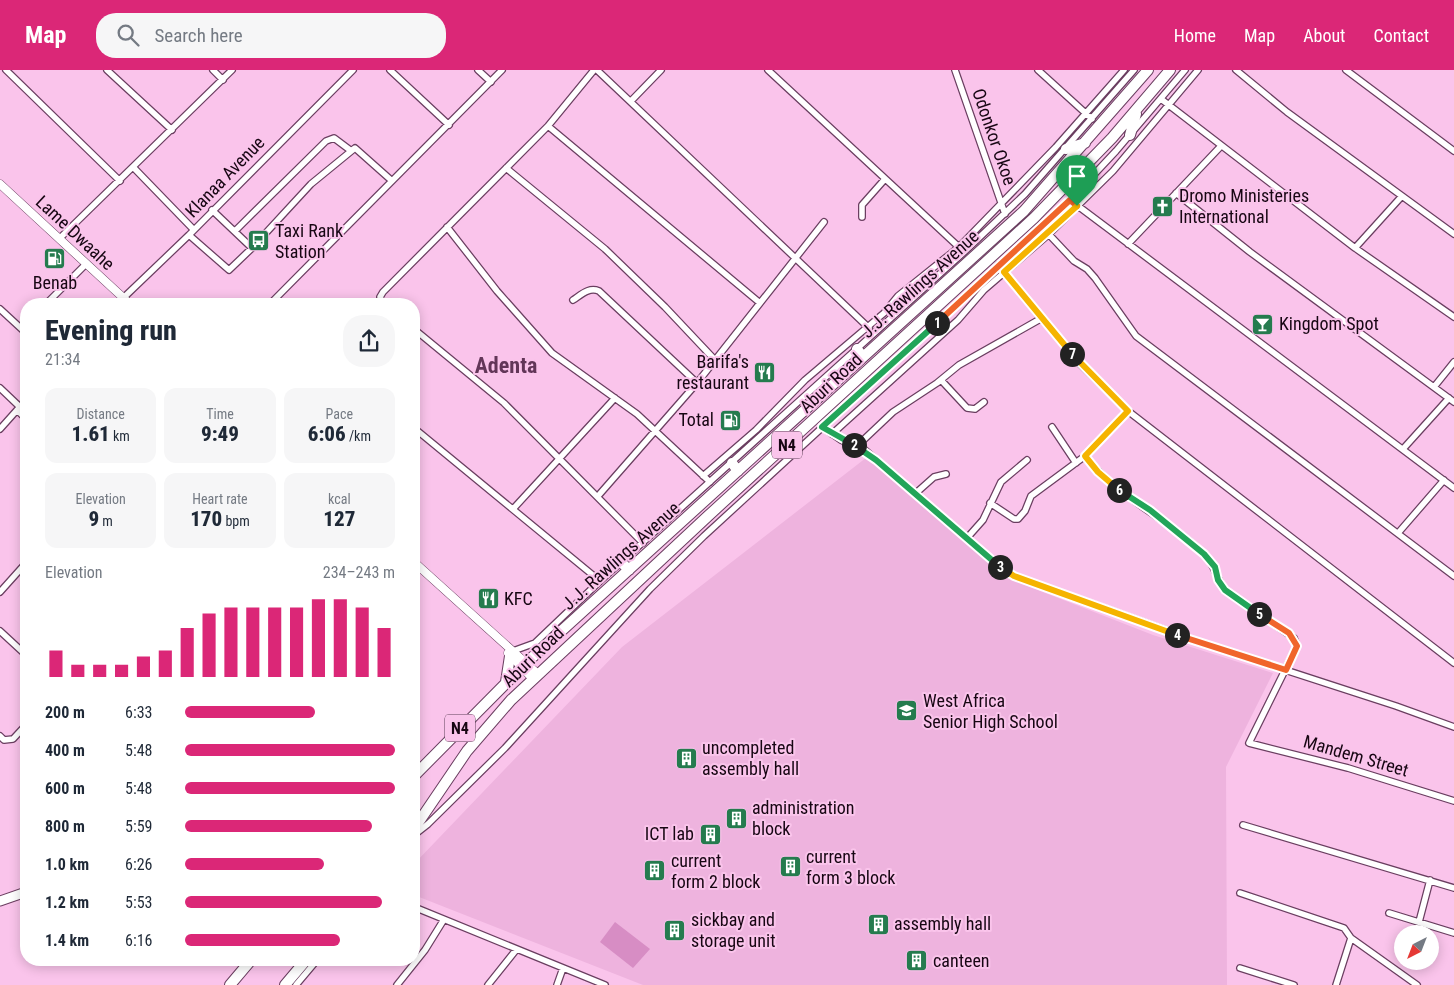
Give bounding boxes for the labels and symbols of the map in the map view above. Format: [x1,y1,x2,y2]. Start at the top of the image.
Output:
street label: Odonkor Okoe [968,86,1021,188]
street label: Klanaa Avenue [181,132,268,222]
pin [1056,155,1098,206]
place label: Dromo Ministeries International [1179,185,1309,227]
street label: Lame Dwaahe [32,191,119,274]
church icon: Dromo Ministeries International [1151,194,1175,218]
place label: Taxi Rank Station [275,220,343,262]
street label: J.J. Rawlings Avenue [857,225,983,342]
bus stop icon: Taxi Rank Station [247,229,271,253]
fuel station icon: Benab [43,246,67,270]
place label: Benab [33,272,77,293]
pin: 1 [924,310,950,336]
bar icon: Kingdom Spot [1251,312,1275,336]
place label: Kingdom Spot [1279,313,1379,334]
pin: 7 [1060,342,1084,366]
street label: Aburi Road [795,348,866,417]
place label: Barifa's restaurant [677,351,749,393]
district label: Adenta [475,353,537,378]
restaurant icon: Barifa's restaurant [753,360,777,384]
fuel station icon: Total [718,408,742,432]
place label: Total [678,409,714,430]
road number: N4 [772,432,802,458]
pin: 2 [842,432,866,458]
pin: 6 [1106,478,1132,502]
street label: J.J. Rawlings Avenue [558,497,684,614]
pin: 3 [988,554,1012,580]
restaurant icon: KFC [476,587,500,611]
place label: KFC [504,588,533,609]
pin: 5 [1246,602,1272,626]
street label: Aburi Road [497,622,568,691]
pin: 4 [1164,622,1190,648]
place label: West Africa Senior High School [923,690,1058,732]
school or university icon: West Africa Senior High School [895,699,919,723]
road number: N4 [445,714,475,741]
street label: Mandem Street [1301,731,1411,781]
place label: uncompleted assembly hall [702,737,799,779]
building icon: uncompleted assembly hall [674,746,698,770]
place label: administration block [752,797,855,839]
building icon: administration block [724,806,748,830]
building icon: ICT lab [698,822,722,846]
place label: ICT lab [645,823,694,844]
place label: current form 3 block [806,846,895,888]
place label: current form 2 block [671,850,760,892]
building icon: current form 3 block [778,855,802,879]
building icon: current form 2 block [643,859,667,883]
place label: sickbay and storage unit [691,909,775,951]
building icon: assembly hall [866,912,890,936]
place label: assembly hall [894,913,991,934]
building icon: sickbay and storage unit [663,918,687,942]
north arrow [1394,925,1439,970]
building icon: canteen [905,949,929,973]
place label: canteen [933,950,990,971]

